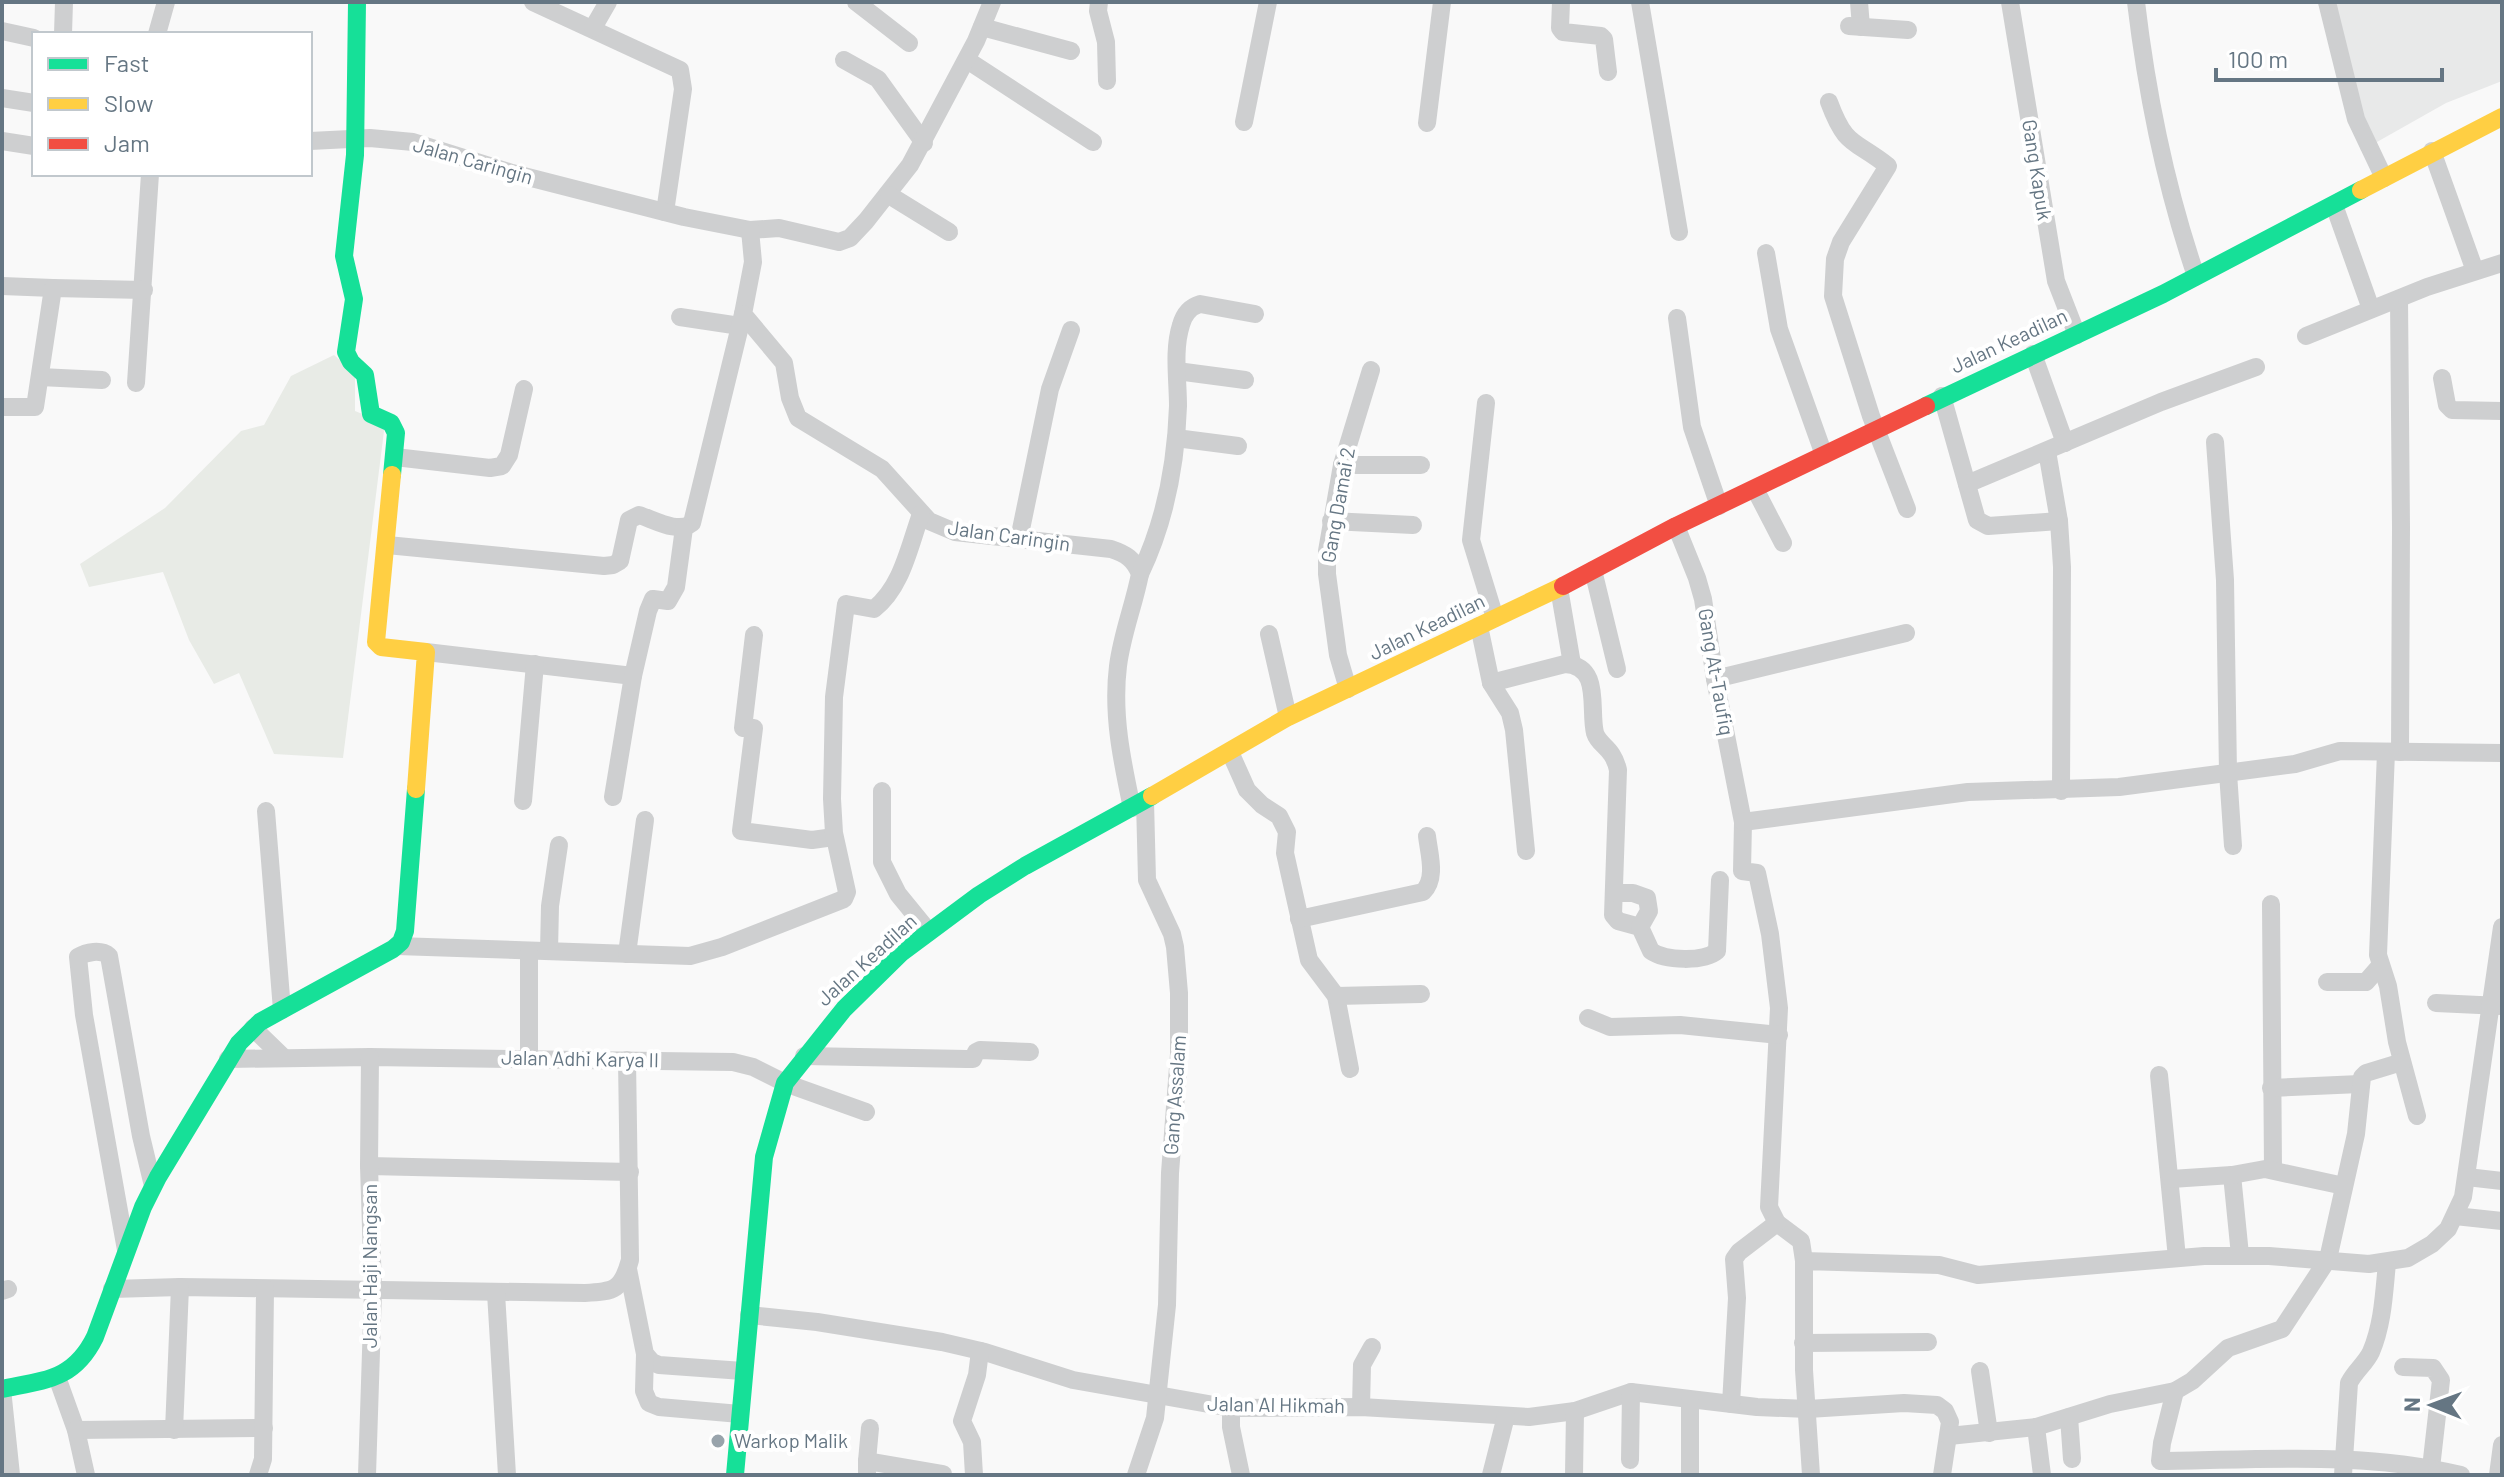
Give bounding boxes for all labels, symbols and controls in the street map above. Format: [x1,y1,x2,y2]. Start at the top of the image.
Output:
legend [32,32,312,176]
scale bar [2216,32,2442,82]
text: 100 m [2228,44,2288,73]
text: Fast [104,48,149,77]
text: Slow [104,88,153,117]
street label: Gang Kapuk [2018,118,2058,222]
text: Jam [104,128,150,157]
street label: Jalan Caringin [411,132,536,189]
street label: Jalan Keadilan [1947,303,2071,378]
street label: Gang Damai 2 [1315,445,1359,564]
street label: Jalan Caringin [946,515,1072,555]
street label: Jalan Keadilan [1365,588,1488,664]
street label: Gang At-Taufiq [1694,606,1740,737]
street label: Jalan Keadilan [812,908,921,1010]
street label: Gang Assalam [1158,1034,1190,1156]
street label: Jalan Adhi Karya II [501,1045,659,1071]
street label: Jalan Haji Nangsan [357,1184,381,1348]
north arrow [2392,1365,2472,1445]
street label: Jalan Al Hikmah [1207,1391,1345,1417]
text: N [2398,1397,2424,1412]
place label: Warkop Malik [734,1428,848,1452]
marker: Warkop Malik [709,1432,727,1450]

